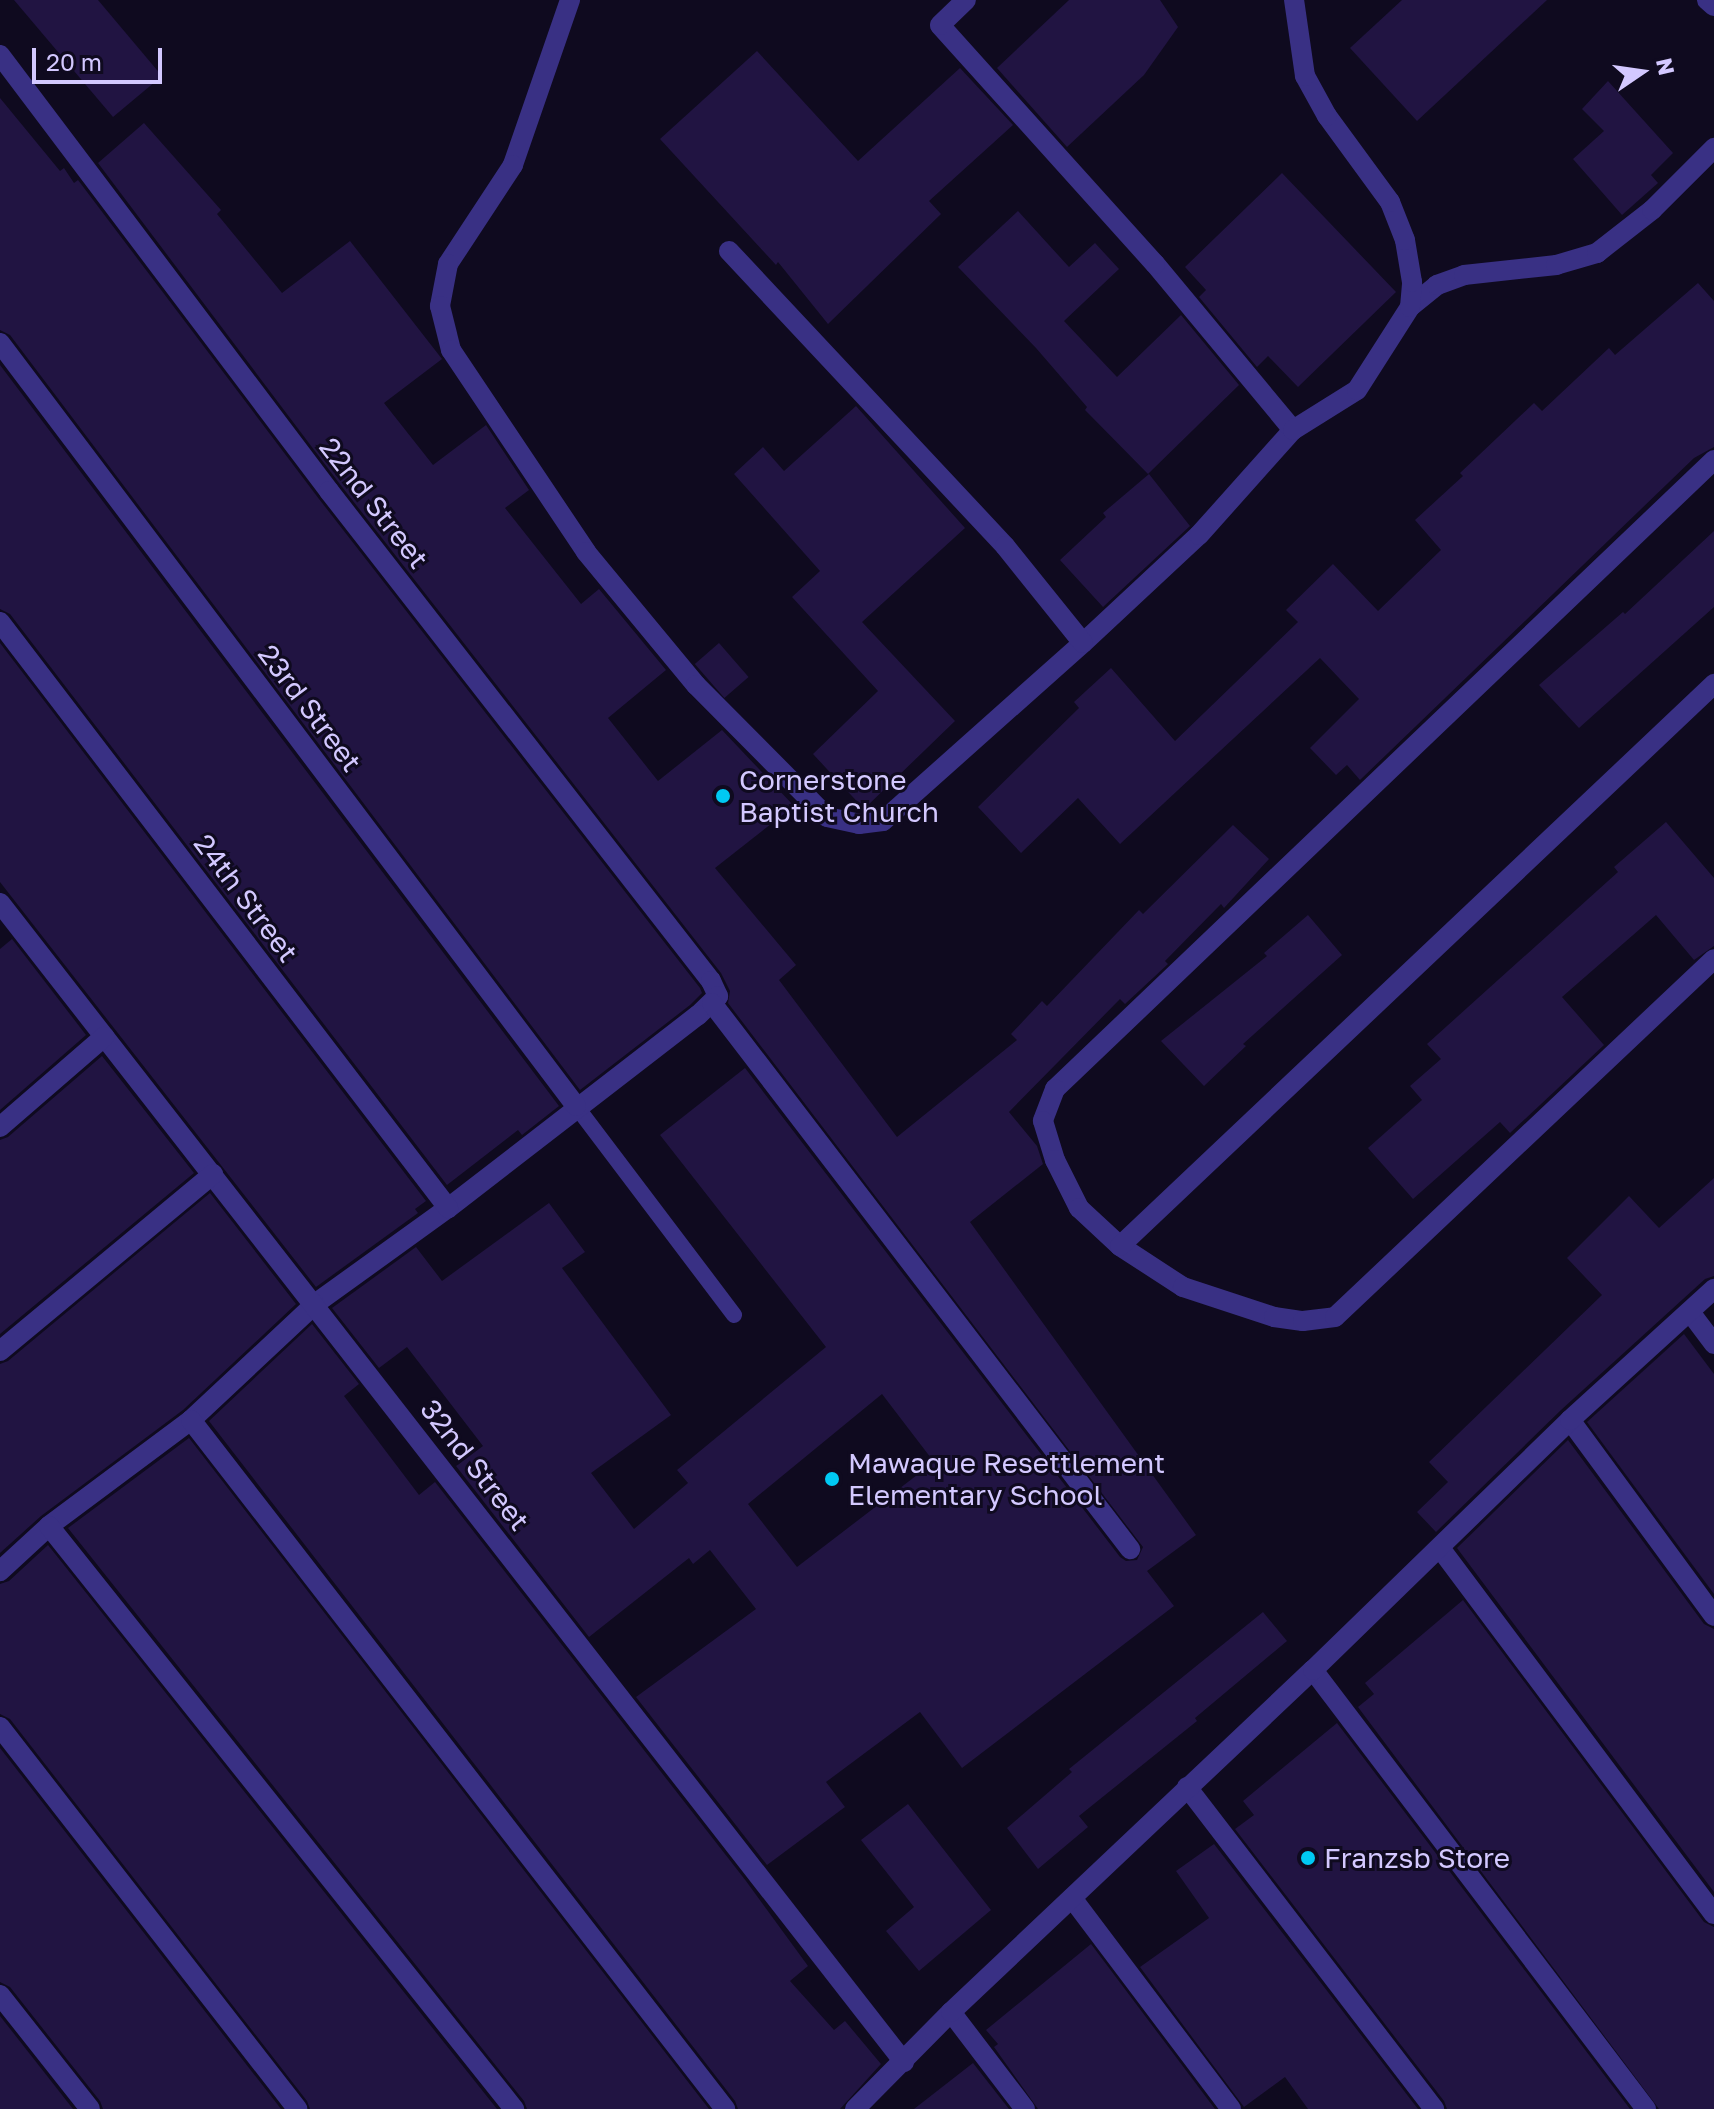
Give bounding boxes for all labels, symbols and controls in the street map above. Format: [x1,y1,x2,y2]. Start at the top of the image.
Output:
scale bar [36,32,166,82]
north arrow [1602,32,1682,112]
text: 20 m [46,47,102,76]
text: N [1651,55,1681,78]
street label: 22nd Street [312,431,436,575]
street label: 23rd Street [251,638,369,778]
place label: Cornerstone Baptist Church [739,763,939,829]
marker: Cornerstone Baptist Church [714,787,732,805]
street label: 24th Street [187,827,305,969]
street label: 32nd Street [413,1393,537,1537]
place label: Mawaque Resettlement Elementary School [848,1446,1165,1512]
marker: Mawaque Resettlement Elementary School [823,1470,841,1488]
place label: Franzsb Store [1324,1841,1510,1875]
marker: Franzsb Store [1299,1849,1317,1867]

